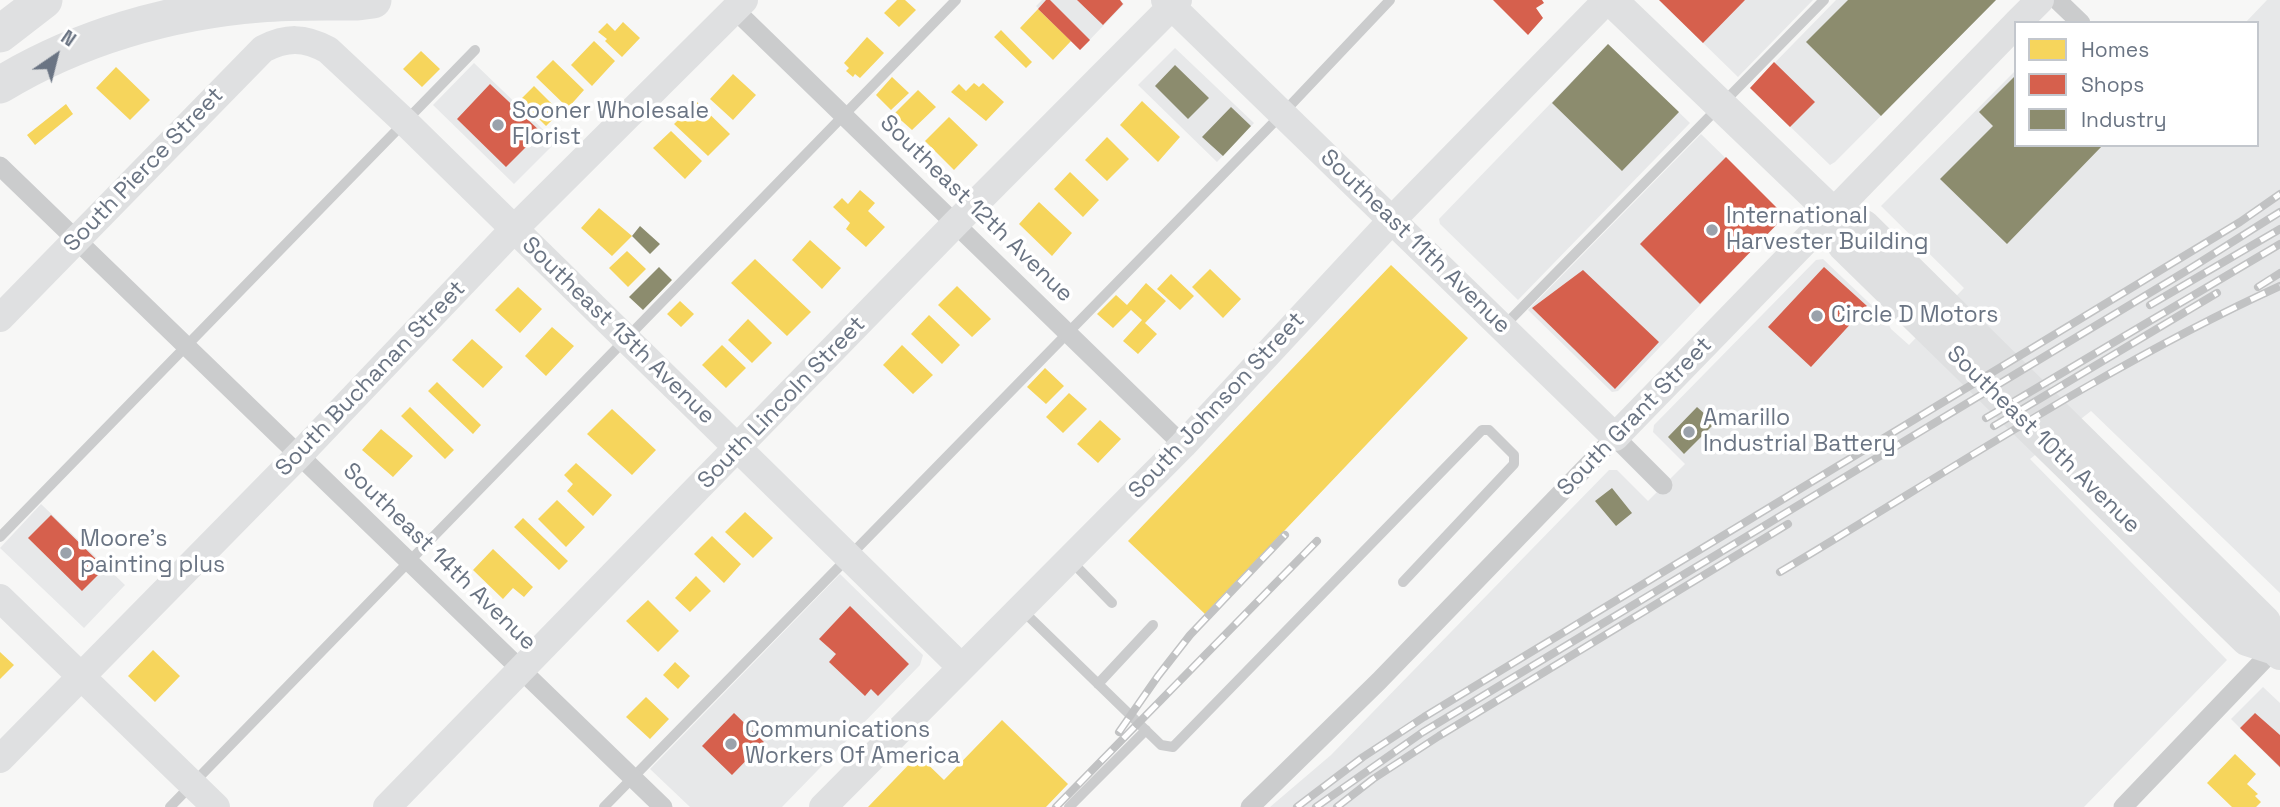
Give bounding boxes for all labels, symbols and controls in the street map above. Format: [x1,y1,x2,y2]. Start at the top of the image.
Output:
north arrow [21,21,91,91]
legend [2014,21,2259,147]
text: N [56,24,81,52]
text: Homes [2081,36,2149,63]
text: Shops [2081,71,2144,98]
street label: South Pierce Street [58,82,230,258]
place label: Sooner Wholesale Florist [512,98,709,152]
text: Industry [2081,106,2167,133]
street label: Southeast 12th Avenue [874,110,1078,308]
marker: Sooner Wholesale Florist [490,117,506,133]
street label: Southeast 11th Avenue [1314,144,1516,340]
place label: International Harvester Building [1726,203,1929,257]
marker: International Harvester Building [1704,222,1720,238]
street label: Southeast 13th Avenue [516,232,720,430]
street label: South Buchanan Street [270,276,472,482]
place label: Circle D Motors [1831,302,1998,330]
street label: South Johnson Street [1123,307,1311,505]
marker: Circle D Motors [1809,308,1825,324]
street label: South Lincoln Street [692,311,872,495]
street label: South Grant Street [1552,332,1718,502]
street label: Southeast 10th Avenue [1940,340,2146,540]
place label: Amarillo Industrial Battery [1703,405,1896,459]
marker: Amarillo Industrial Battery [1681,424,1697,440]
street label: Southeast 14th Avenue [337,457,541,657]
place label: Moore’s painting plus [80,526,225,580]
marker: Moore’s painting plus [58,545,74,561]
place label: Communications Workers Of America [745,717,960,771]
marker: Communications Workers Of America [723,736,739,752]

